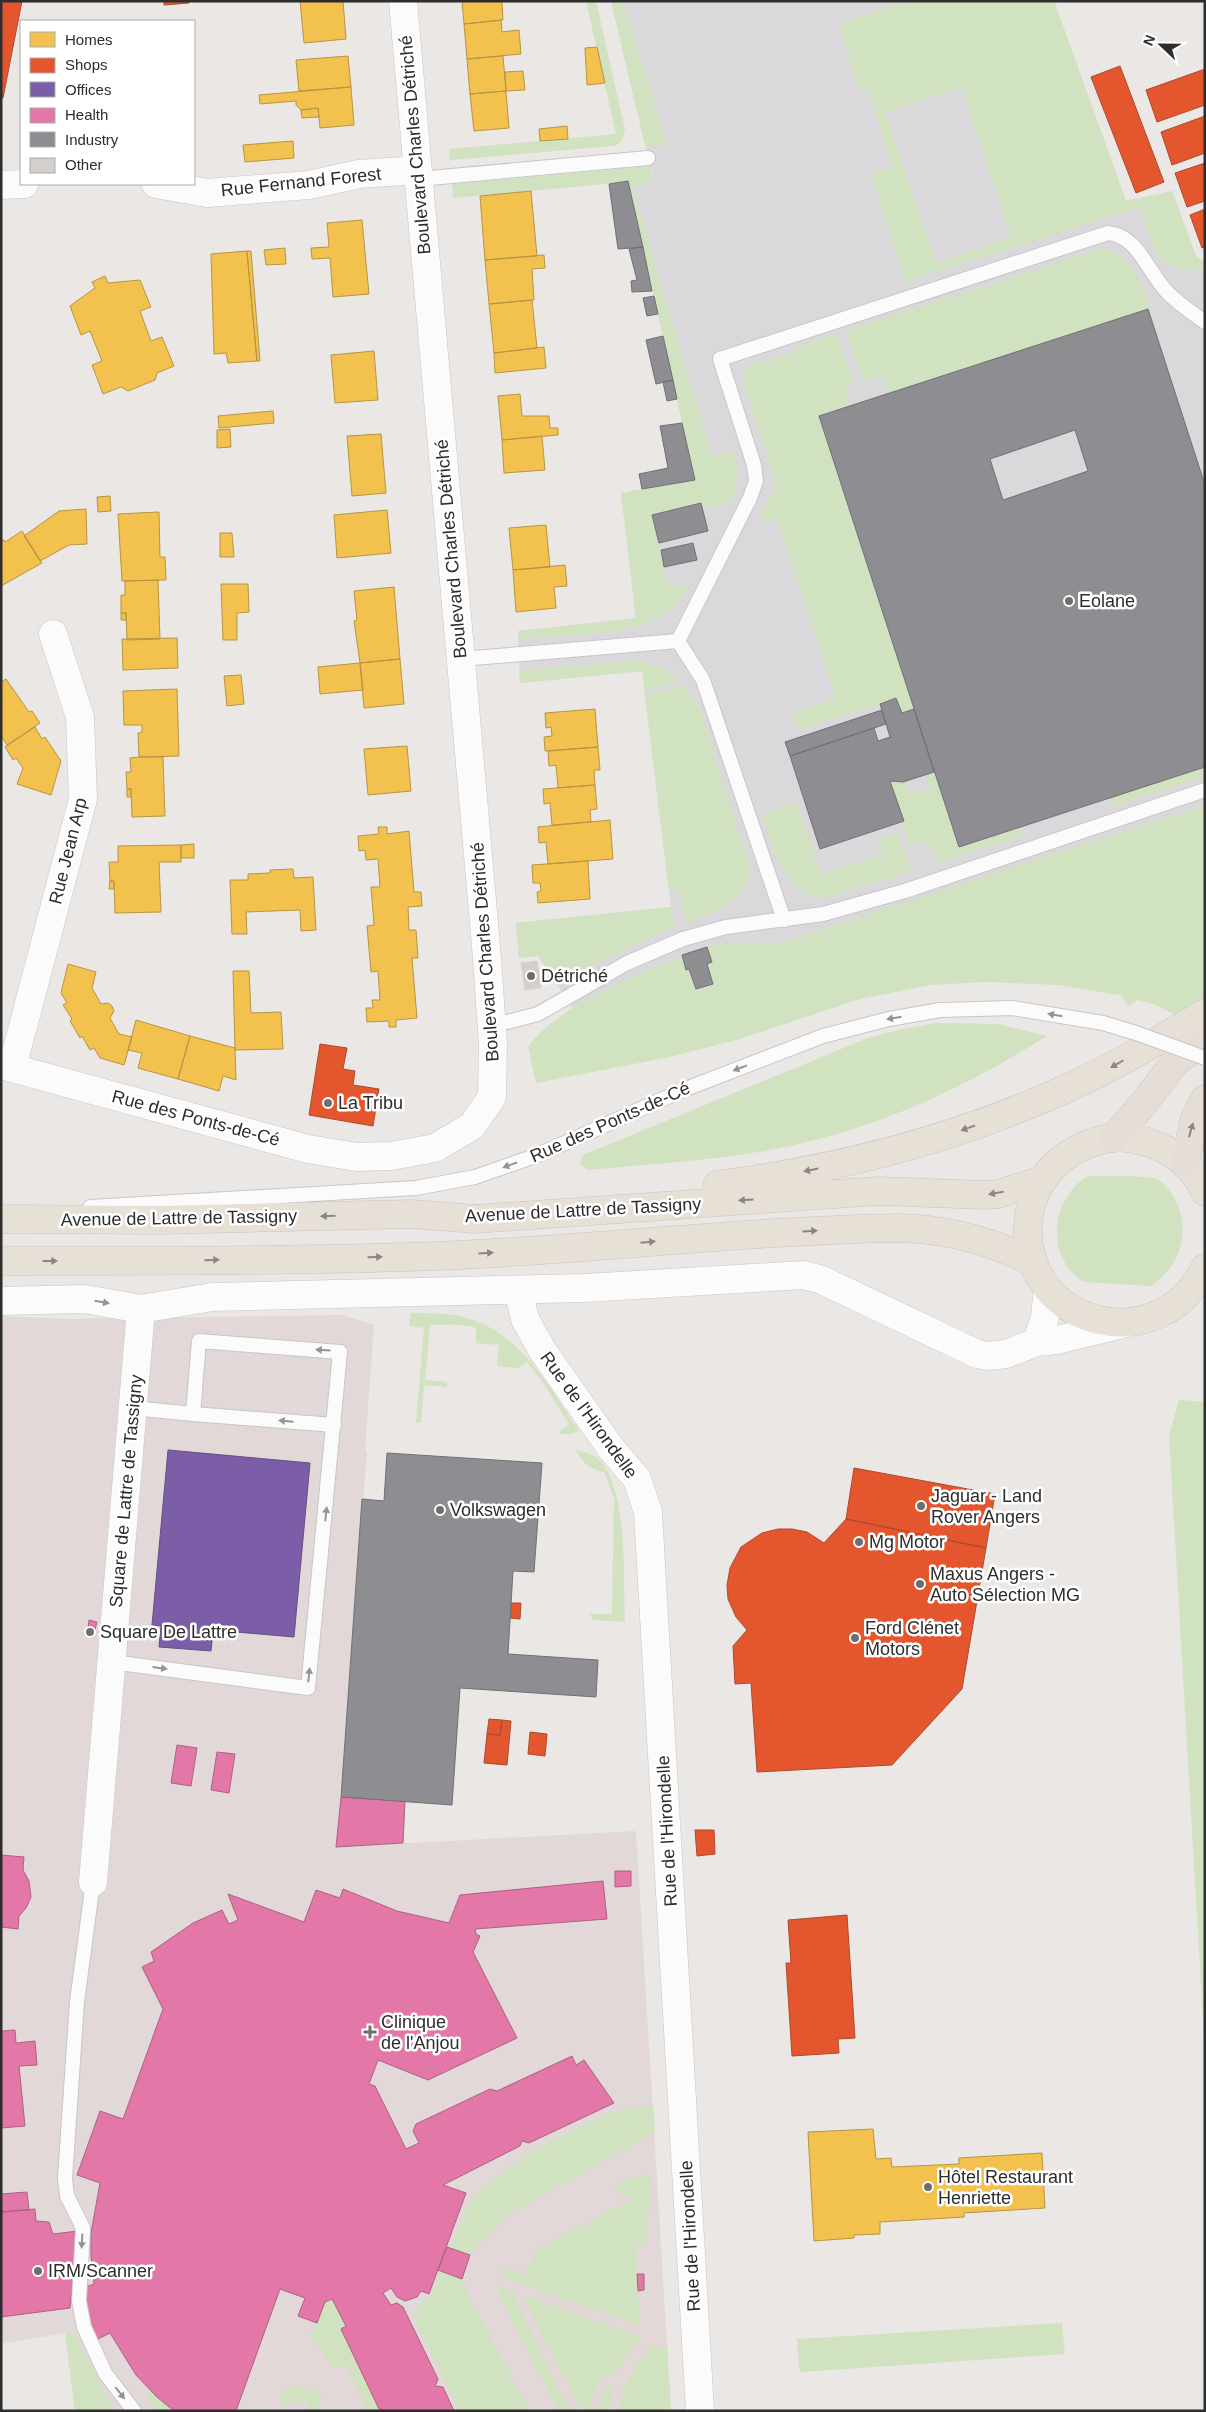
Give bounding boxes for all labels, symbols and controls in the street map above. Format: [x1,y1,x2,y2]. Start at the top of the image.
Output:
legend [20,20,195,185]
north arrow [1136,20,1186,70]
text: Homes [65,31,113,48]
text: N [1140,32,1158,48]
street label: Boulevard Charles Détriché [395,34,435,256]
text: Shops [65,56,108,73]
text: Offices [65,81,111,98]
text: Health [65,106,108,123]
text: Industry [65,131,119,148]
text: Other [65,156,103,173]
street label: Rue Fernand Forest [220,164,382,200]
street label: Boulevard Charles Détriché [431,438,471,660]
place label: Eolane [1079,591,1135,611]
marker: Eolane [1063,595,1075,607]
street label: Rue Jean Arp [45,796,91,906]
street label: Boulevard Charles Détriché [467,842,503,1062]
place label: Détriché [541,966,608,986]
marker: Détriché [525,970,537,982]
one-way arrow [1047,1011,1063,1019]
one-way arrow [886,1015,902,1023]
one-way arrow [1111,1059,1124,1068]
one-way arrow [732,1064,747,1072]
street label: Rue des Ponts-de-Cé [527,1078,693,1166]
street label: Rue des Ponts-de-Cé [110,1086,282,1150]
place label: La Tribu [338,1093,403,1113]
marker: La Tribu [322,1097,334,1109]
one-way arrow [1188,1123,1196,1138]
one-way arrow [961,1125,976,1133]
one-way arrow [502,1162,517,1169]
one-way arrow [804,1166,819,1174]
one-way arrow [987,1190,1003,1198]
street label: Avenue de Lattre de Tassigny [464,1194,702,1226]
one-way arrow [738,1197,754,1205]
street label: Avenue de Lattre de Tassigny [61,1206,297,1230]
one-way arrow [320,1212,336,1220]
one-way arrow [802,1226,818,1234]
one-way arrow [640,1238,656,1246]
one-way arrow [478,1248,494,1256]
one-way arrow [367,1253,383,1261]
one-way arrow [205,1256,221,1264]
one-way arrow [42,1257,58,1265]
one-way arrow [95,1299,111,1307]
one-way arrow [315,1346,331,1354]
street label: Rue de l'Hirondelle [536,1348,642,1482]
street label: Square de Lattre de Tassigny [106,1374,146,1608]
one-way arrow [278,1417,294,1425]
place label: Jaguar - Land Rover Angers [931,1486,1042,1527]
place label: Volkswagen [450,1500,546,1520]
marker: Jaguar - Land Rover Angers [915,1500,927,1512]
marker: Volkswagen [434,1504,446,1516]
one-way arrow [322,1505,330,1521]
place label: Mg Motor [869,1532,945,1552]
marker: Mg Motor [853,1536,865,1548]
place label: Maxus Angers - Auto Sélection MG [930,1564,1080,1605]
marker: Maxus Angers - Auto Sélection MG [914,1578,926,1590]
place label: Ford Clénet Motors [865,1618,959,1659]
place label: Square De Lattre [100,1622,237,1642]
marker: Square De Lattre [84,1626,96,1638]
marker: Ford Clénet Motors [849,1632,861,1644]
one-way arrow [152,1665,168,1673]
one-way arrow [305,1667,313,1683]
street label: Rue de l'Hirondelle [653,1755,681,1907]
place label: Clinique de l'Anjou [381,2012,460,2053]
marker: Clinique de l'Anjou [363,2025,377,2039]
street label: Rue de l'Hirondelle [676,2160,704,2312]
place label: Hôtel Restaurant Henriette [938,2167,1073,2208]
marker: Hôtel Restaurant Henriette [922,2181,934,2193]
one-way arrow [78,2233,86,2249]
place label: IRM/Scanner [48,2261,153,2281]
marker: IRM/Scanner [32,2265,44,2277]
one-way arrow [115,2386,126,2399]

